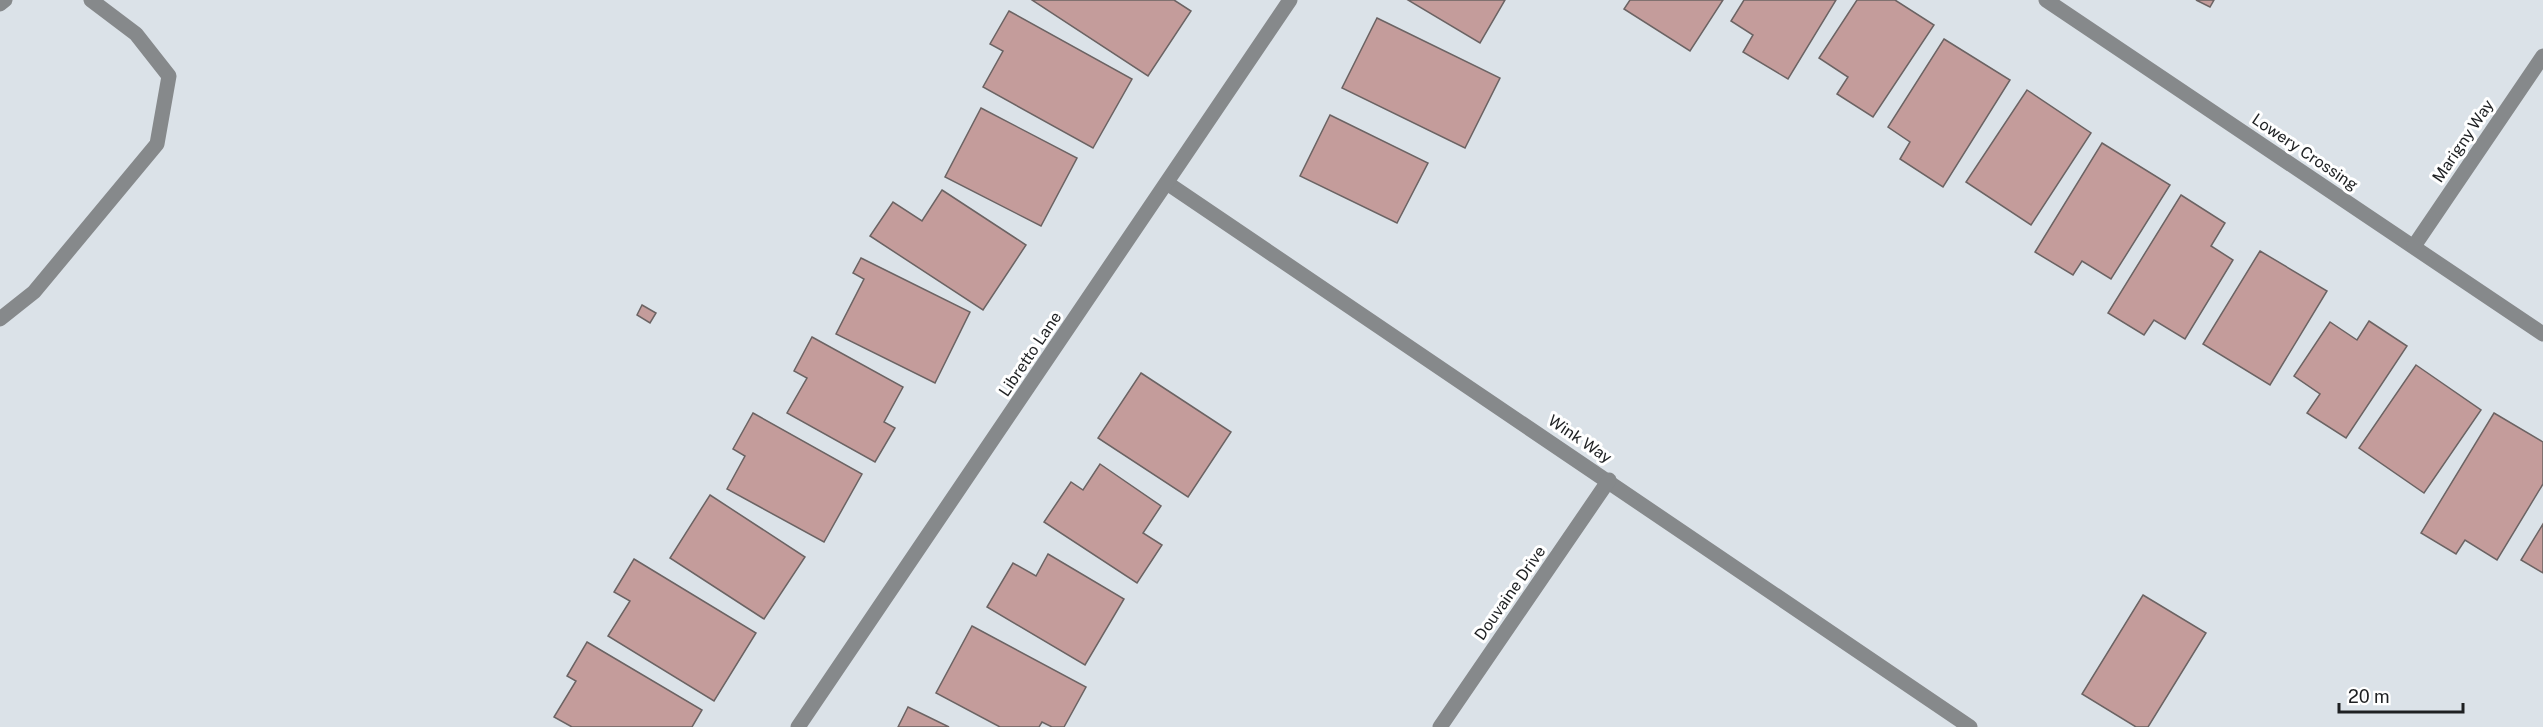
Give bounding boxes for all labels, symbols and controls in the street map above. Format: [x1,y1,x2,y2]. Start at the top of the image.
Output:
street label: Marigny Way [2428,96,2498,186]
street label: Lowery Crossing [2248,110,2362,194]
street label: Libretto Lane [995,308,1065,400]
street label: Wink Way [1545,411,1616,467]
street label: Douvaine Drive [1471,542,1549,644]
scale bar [2339,676,2464,714]
text: 20 m [2348,686,2390,707]

